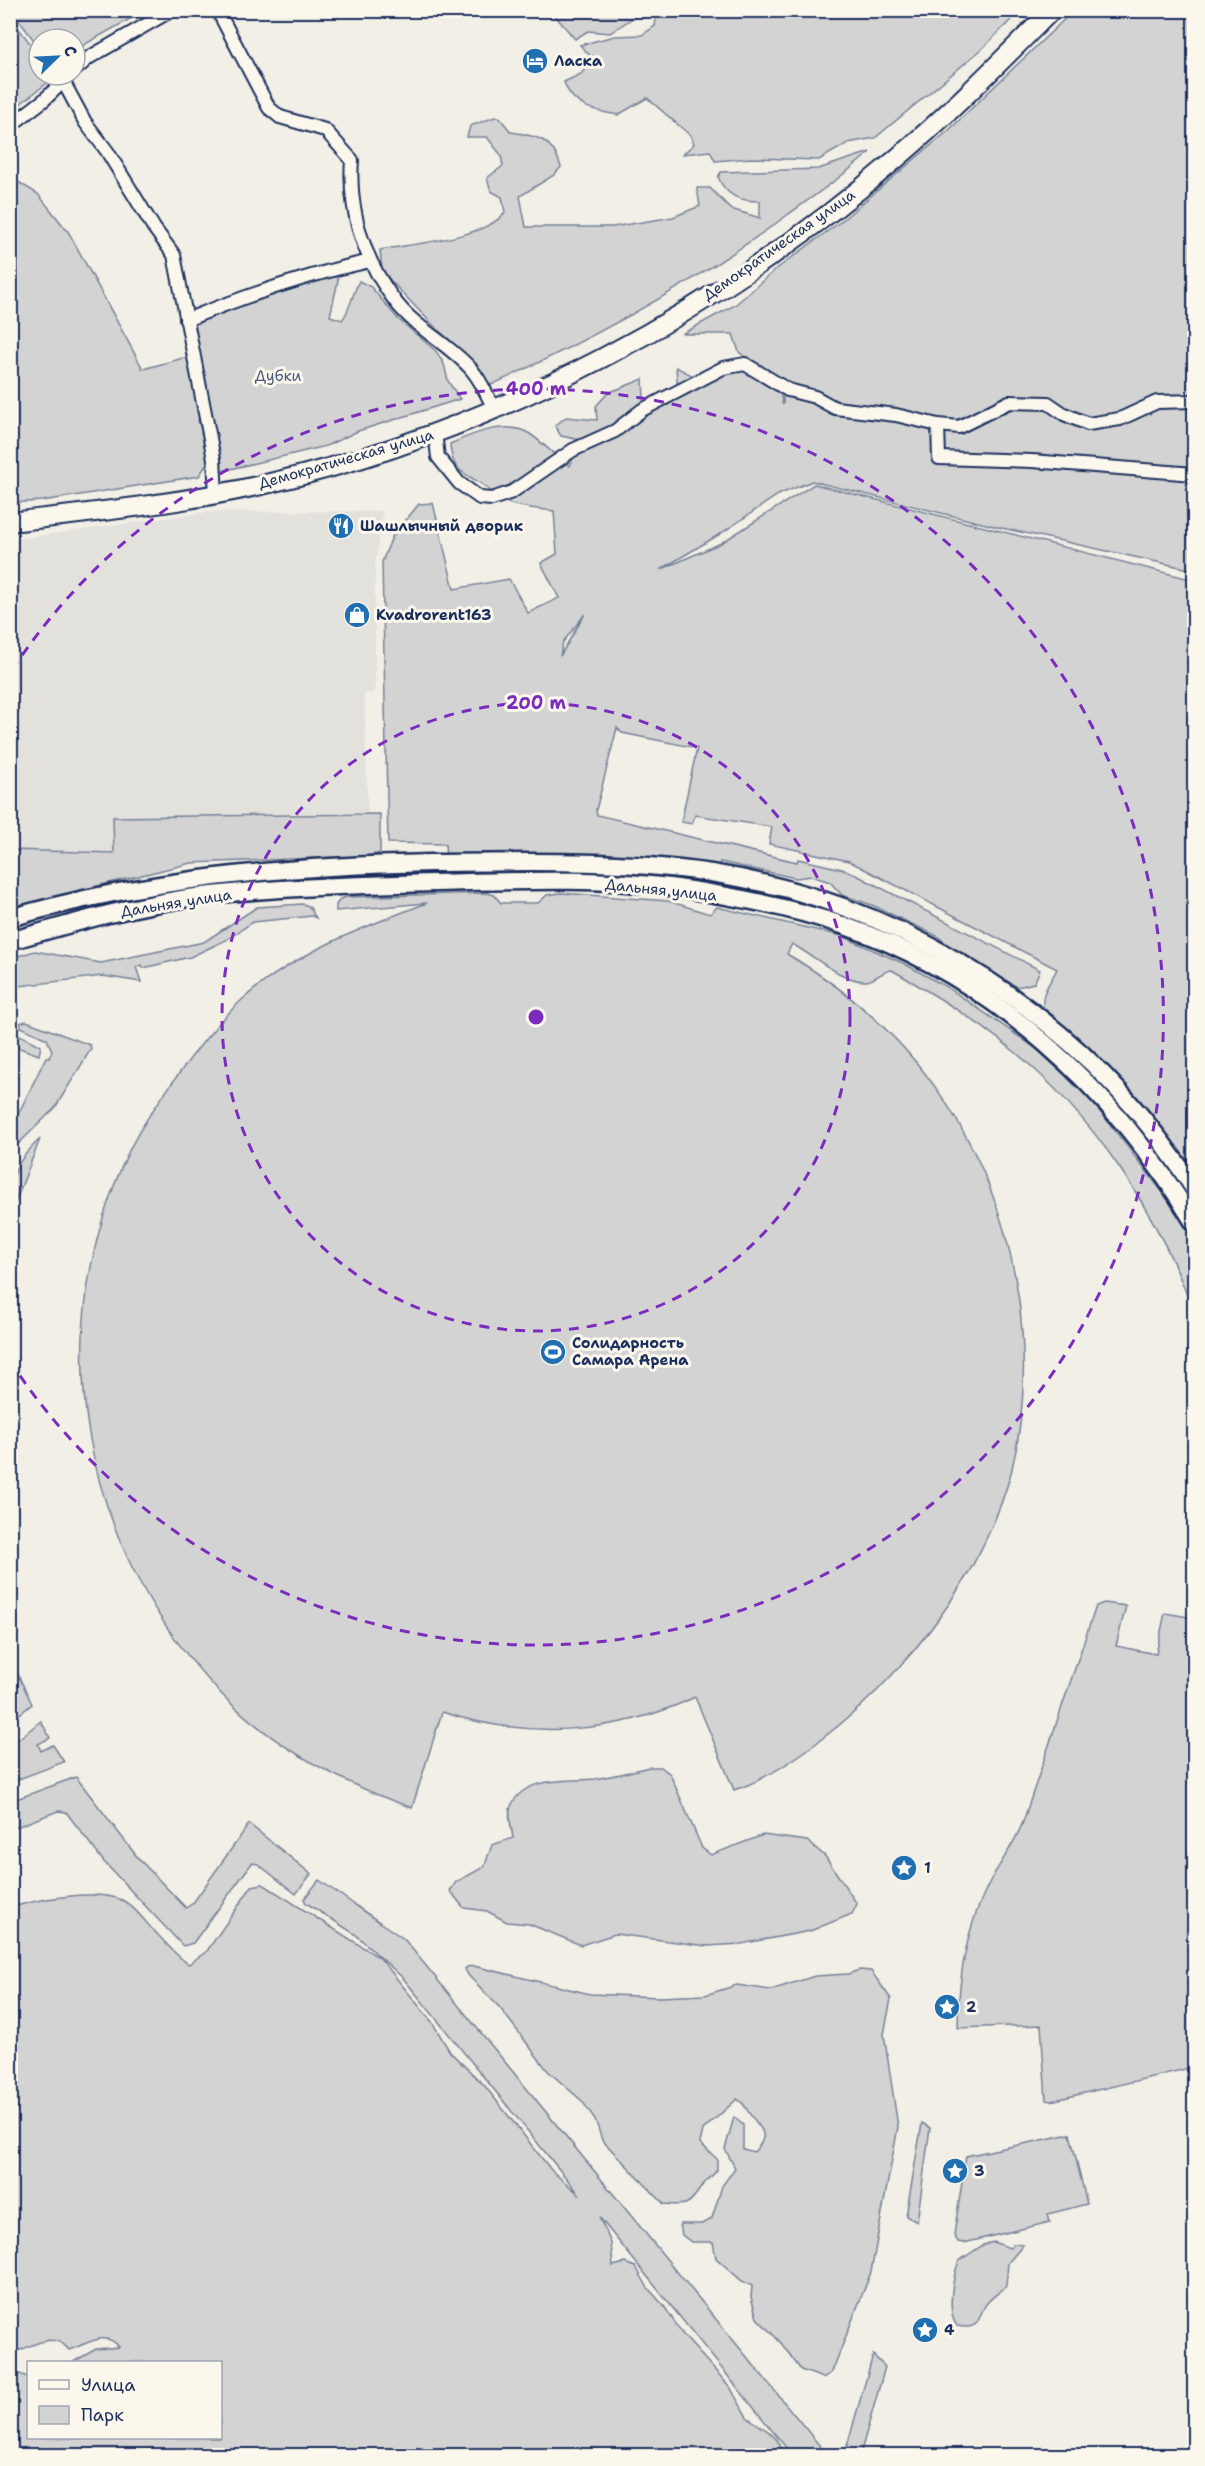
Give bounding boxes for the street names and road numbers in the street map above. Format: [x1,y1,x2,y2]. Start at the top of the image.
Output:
street label: Демократическая улица [699,184,860,305]
street label: Демократическая улица [256,424,437,494]
street label: Дальняя улица [604,874,718,906]
street label: Дальняя улица [119,884,234,922]

